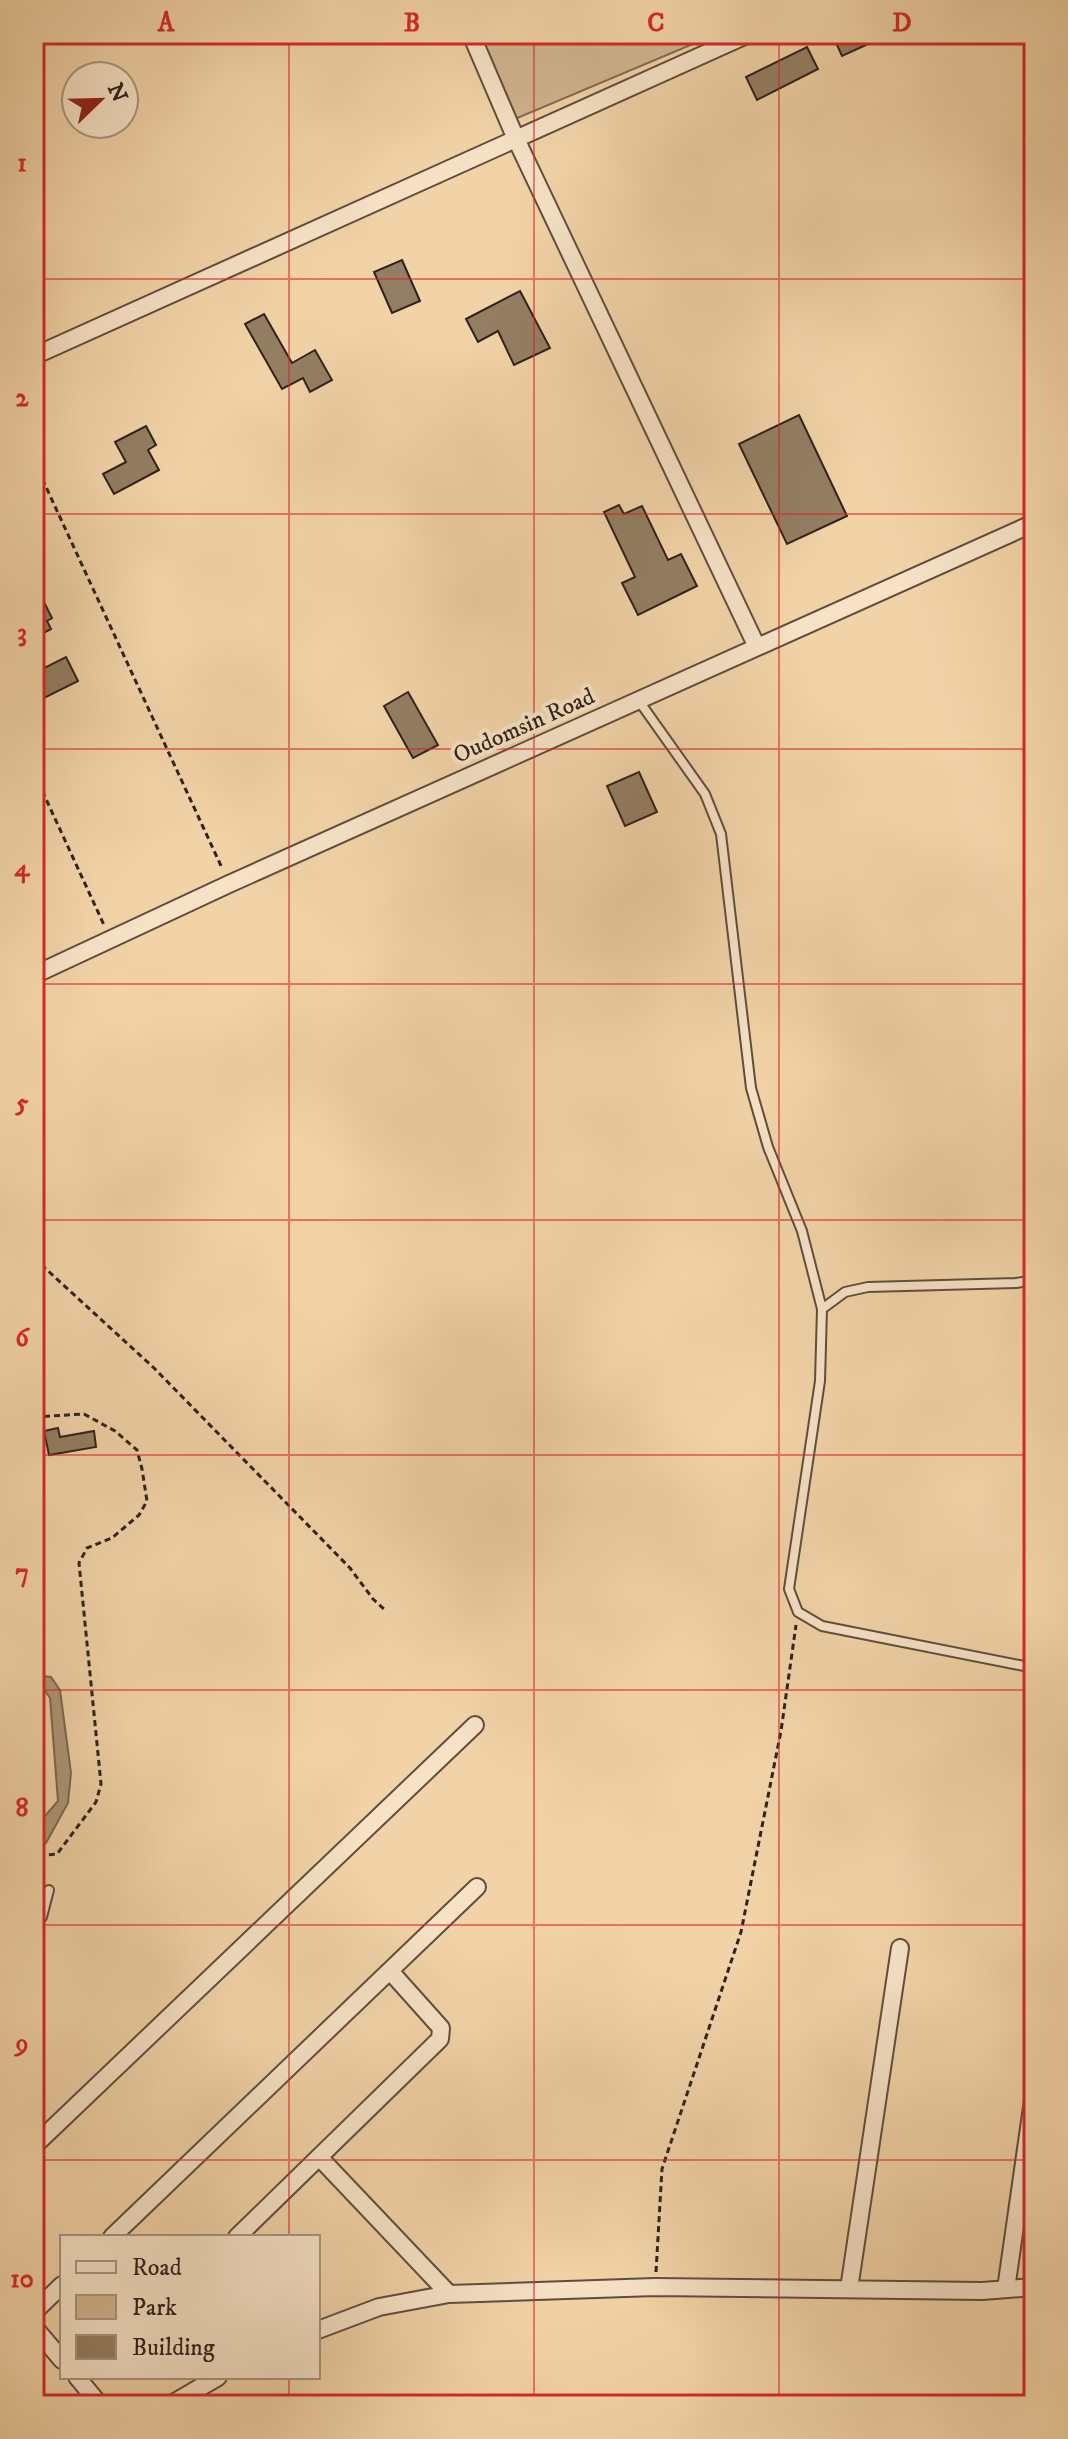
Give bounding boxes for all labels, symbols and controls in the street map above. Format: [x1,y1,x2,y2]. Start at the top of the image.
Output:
text: A [157,7,176,40]
text: B [404,7,420,40]
text: C [647,7,665,40]
text: D [892,7,912,40]
north arrow [60,60,140,140]
text: N [101,79,133,106]
text: 1 [17,147,27,180]
text: 2 [16,382,30,415]
text: 3 [17,617,27,650]
street label: Oudomsin Road [449,681,599,771]
text: 4 [15,852,31,885]
text: 5 [15,1087,29,1120]
text: 6 [15,1322,30,1355]
text: 7 [15,1557,29,1590]
text: 8 [15,1792,29,1825]
text: 9 [14,2027,28,2060]
legend [60,2235,320,2379]
text: Road [132,2253,182,2283]
text: 10 [10,2263,34,2296]
text: Park [132,2293,177,2323]
text: Building [132,2333,215,2363]

